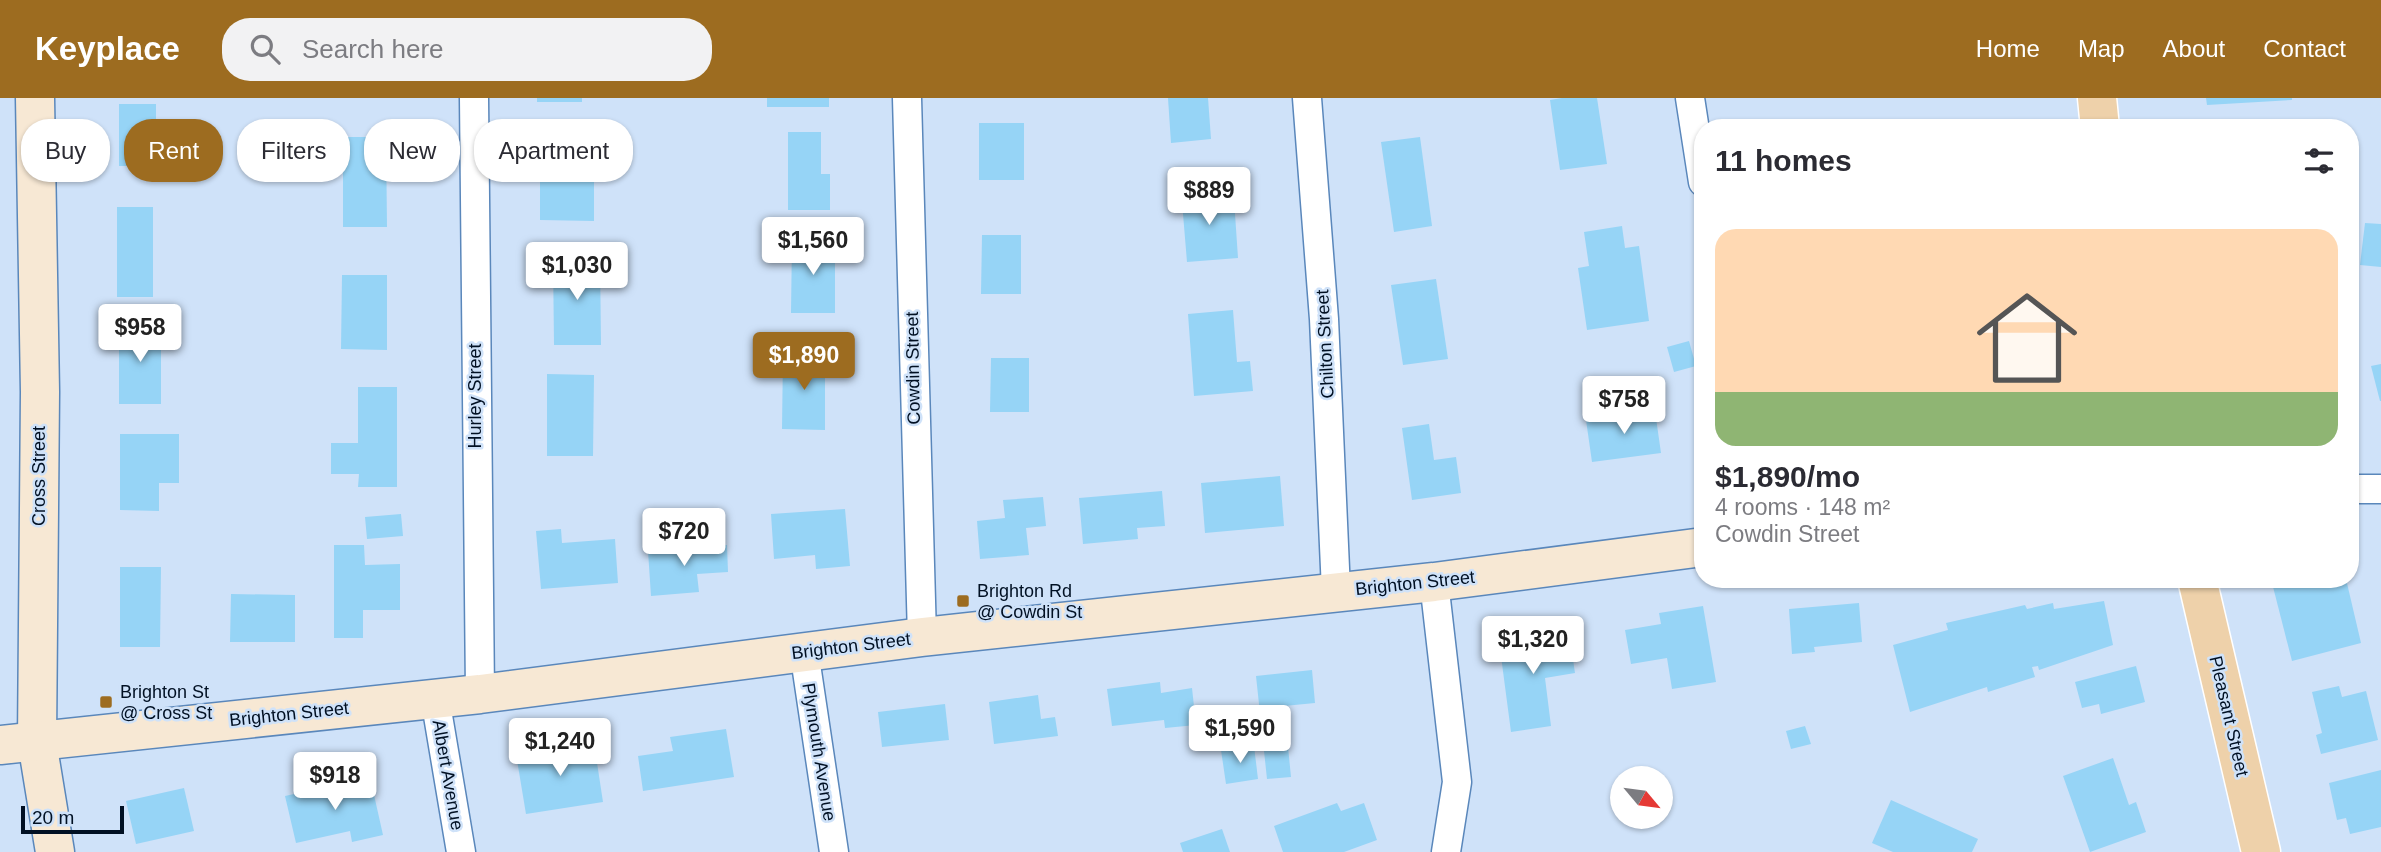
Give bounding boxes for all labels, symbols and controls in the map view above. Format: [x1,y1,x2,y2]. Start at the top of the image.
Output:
search box [222,18,712,81]
text: Keyplace [35,30,180,67]
icon: search [246,30,284,68]
text: Search here [302,34,444,64]
text: Home [1976,35,2040,62]
text: Map [2078,35,2125,62]
text: About [2163,35,2225,62]
text: Contact [2263,35,2346,62]
chip: Buy [21,119,110,182]
chip: Rent [124,119,223,182]
chip: Filters [237,119,350,182]
chip: New [364,119,460,182]
chip: Apartment [474,119,633,182]
icon: filters [2300,142,2338,180]
text: 11 homes [1715,144,1852,177]
pin: $889 [1168,167,1250,227]
text: $889 [1183,177,1235,203]
pin: $1,560 [756,218,870,277]
text: $1,560 [778,227,848,253]
pin: $1,030 [520,242,634,302]
text: $1,030 [542,252,612,278]
icon: home [1964,275,2090,401]
street label: Chilton Street [1312,289,1338,399]
pin: $958 [99,304,181,364]
street label: Cowdin Street [902,311,924,425]
text: $958 [114,314,166,340]
pin: $1,890 [747,332,861,392]
text: $1,890 [769,342,839,368]
street label: Hurley Street [465,343,485,449]
pin: $758 [1583,376,1665,436]
text: $758 [1598,386,1650,412]
street label: Cross Street [29,426,49,526]
text: $1,890/mo [1715,460,1860,493]
text: 4 rooms · 148 m² [1715,494,1890,520]
pin: $720 [643,508,725,568]
text: $720 [658,518,710,544]
text: Cowdin Street [1715,521,1859,547]
street label: Brighton Street [1354,567,1476,599]
place label: Brighton Rd @ Cowdin St [977,581,1082,622]
marker: Brighton Rd @ Cowdin St [955,593,971,609]
pin: $1,320 [1476,616,1590,676]
text: $1,320 [1498,626,1568,652]
street label: Brighton Street [790,629,912,663]
street label: Pleasant Street [2205,654,2253,778]
street label: Plymouth Avenue [798,681,840,823]
place label: Brighton St @ Cross St [120,682,212,723]
marker: Brighton St @ Cross St [98,694,114,710]
street label: Brighton Street [228,698,350,730]
pin: $1,590 [1183,706,1297,765]
text: $1,590 [1205,715,1275,741]
street label: Albert Avenue [428,718,468,832]
pin: $1,240 [503,718,617,778]
text: $1,240 [525,728,595,754]
pin: $918 [294,752,376,812]
text: $918 [309,762,361,788]
north arrow [1610,766,1673,830]
map controls [1610,766,1673,829]
scale bar [21,803,124,835]
text: 20 m [32,807,74,828]

